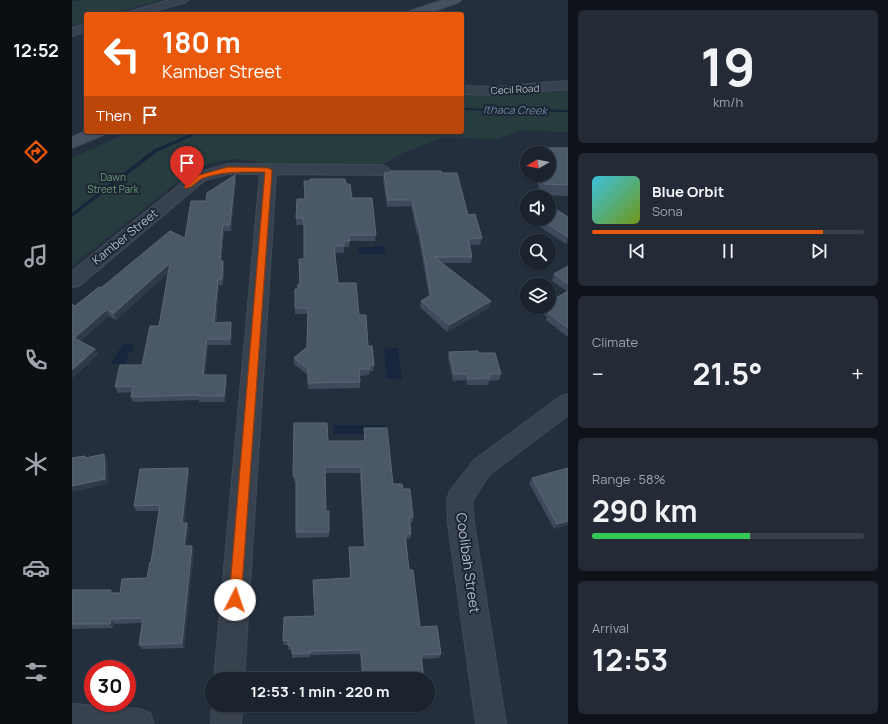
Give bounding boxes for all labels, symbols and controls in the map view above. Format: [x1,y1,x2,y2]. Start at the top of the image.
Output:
text: 180 m [162,23,241,61]
icon: left [96,28,148,80]
text: 19 [700,31,756,102]
text: 12:52 [13,38,59,62]
text: Kamber Street [162,59,282,83]
street label: Cecil Road [490,81,540,97]
text: km/h [713,93,743,111]
water label: Ithaca Creek [483,101,549,118]
icon: arrive [139,104,161,126]
text: Then [96,105,131,126]
icon: directions [22,138,50,166]
pin [170,146,204,187]
north arrow [520,146,556,182]
map controls [520,146,556,314]
icon: arrive [176,152,198,174]
park label: Dawn Street Park [87,170,140,196]
text: Blue Orbit [652,181,724,202]
button: sound [520,190,556,226]
text: Sona [652,202,683,220]
street label: Kamber Street [88,205,161,268]
button: search [520,234,556,270]
icon: previous [626,240,648,262]
icon: pause [717,240,739,262]
icon: next [808,240,830,262]
icon: music [22,242,50,270]
button: layers [520,278,556,314]
text: Climate [592,333,638,351]
icon: phone [22,346,50,374]
text: 21.5° [693,353,763,394]
text: − [592,359,604,389]
text: + [851,359,864,389]
icon: climate [22,450,50,478]
text: Range · 58% [592,470,665,488]
text: 290 km [592,490,697,531]
street label: Coolibah Street [452,511,485,615]
icon: car [22,554,50,582]
position arrow [214,579,256,621]
text: Arrival [592,619,629,637]
text: 12:53 [592,639,668,680]
icon: filters [22,658,50,686]
speed limit sign: 30 [84,660,136,712]
text: 12:53 · 1 min · 220 m [250,681,390,702]

